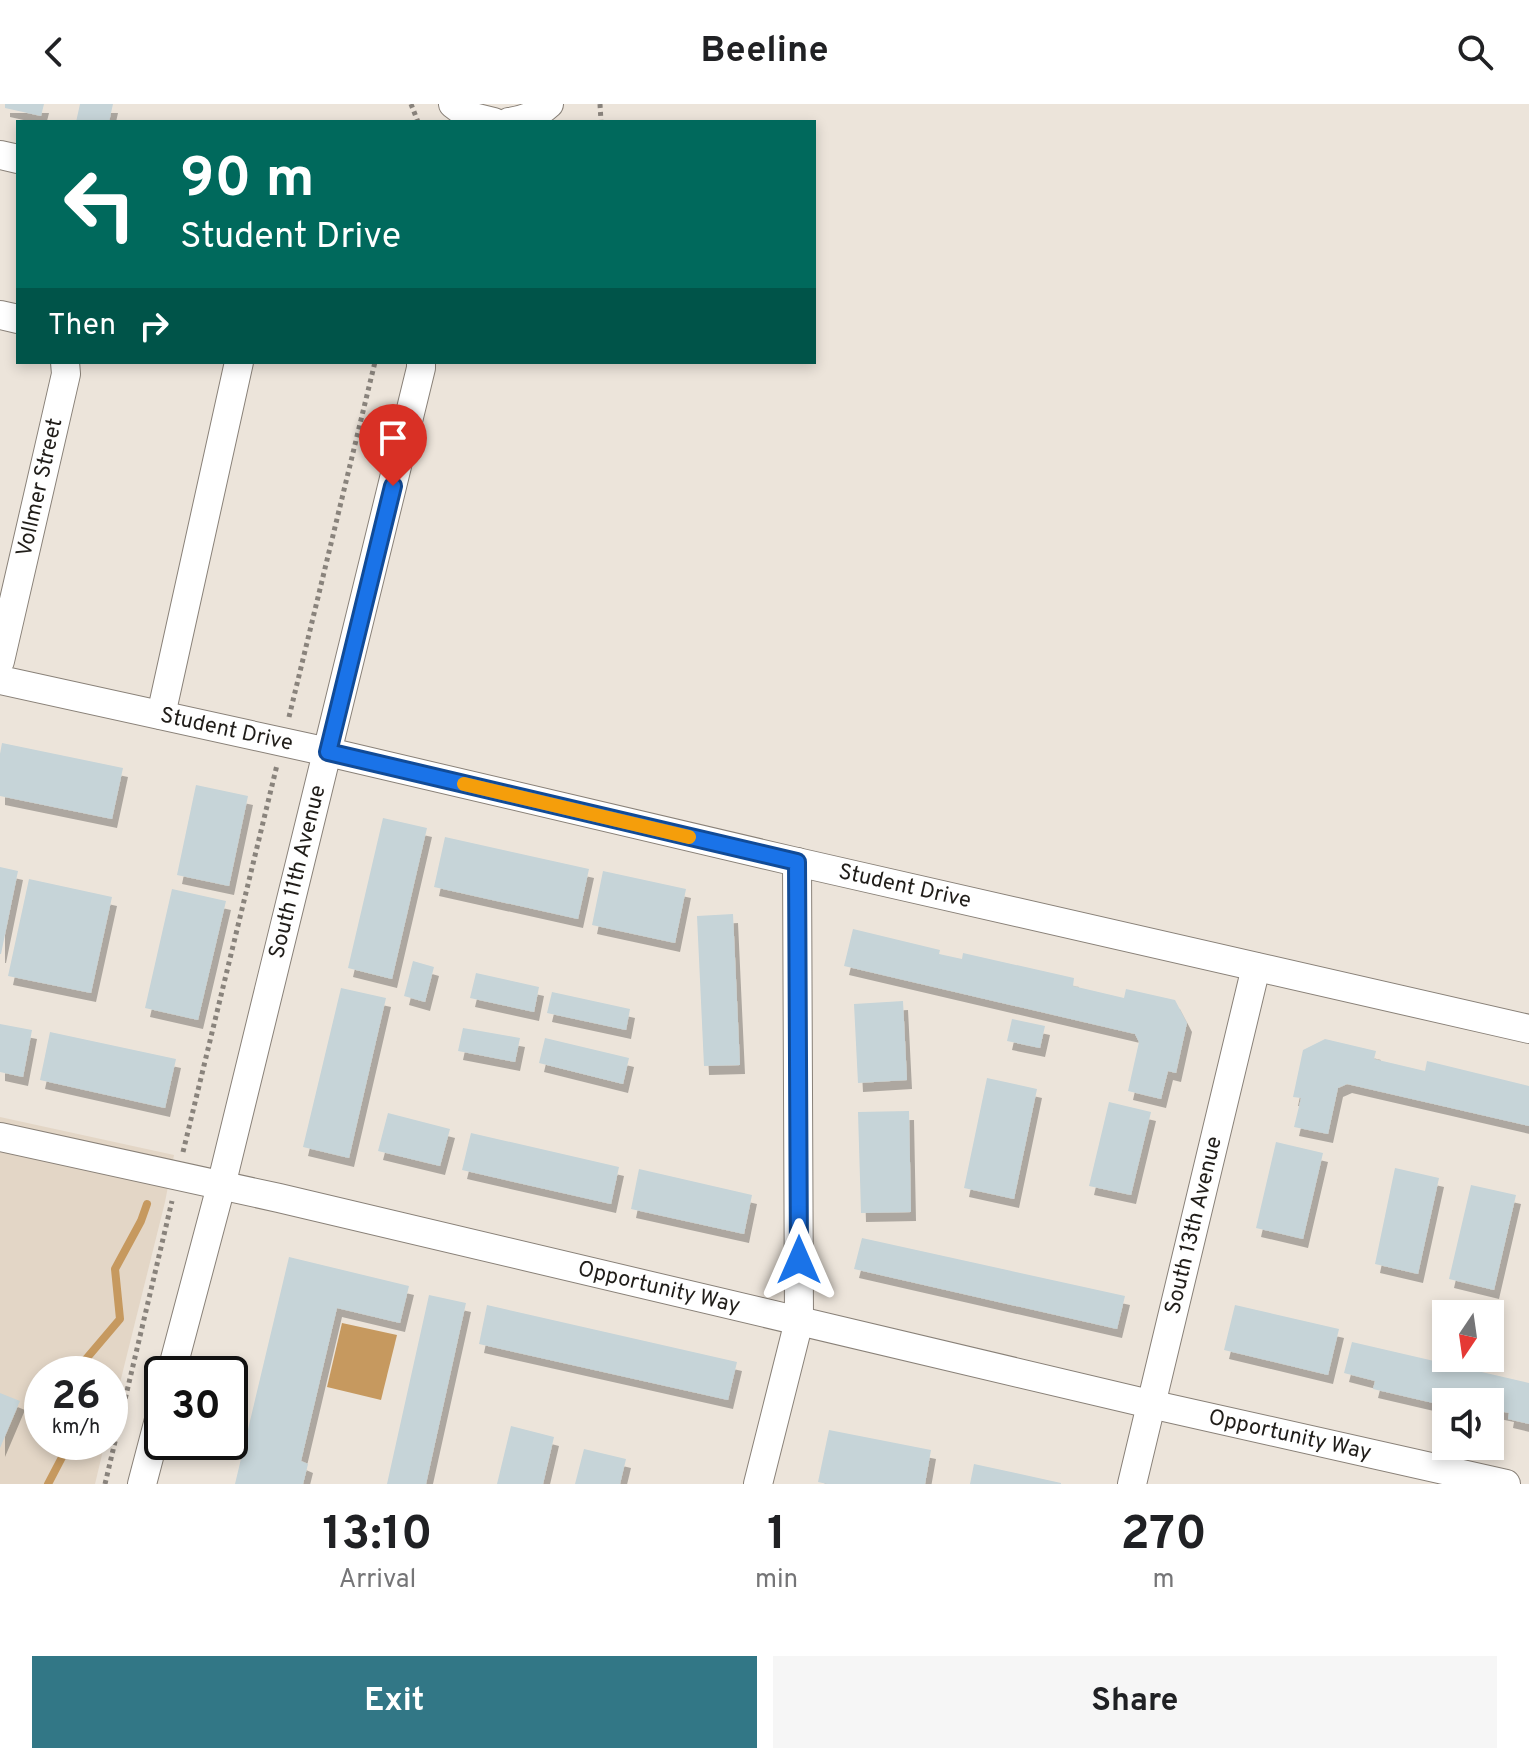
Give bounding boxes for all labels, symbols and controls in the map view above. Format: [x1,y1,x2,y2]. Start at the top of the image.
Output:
text: Beeline [700,29,829,75]
icon: back [32,30,76,74]
icon: search [1453,30,1497,74]
text: 90 m [180,146,315,216]
icon: left [48,152,152,256]
text: Student Drive [180,215,401,261]
icon: right [132,304,176,348]
text: Then [48,308,116,345]
pin [359,404,427,486]
street label: Vollmer Street [11,416,69,559]
icon: arrive [371,416,415,460]
street label: Student Drive [158,702,296,757]
street label: South 11th Avenue [264,782,332,961]
street label: Student Drive [836,858,974,915]
street label: South 13th Avenue [1160,1134,1228,1317]
position arrow [757,1218,841,1302]
street label: Opportunity Way [575,1256,743,1320]
north arrow [1432,1300,1504,1372]
map controls [1432,1300,1504,1460]
speed limit sign: 30 [144,1356,248,1460]
text: 26 [51,1373,101,1423]
button: sound [1432,1388,1504,1460]
street label: Opportunity Way [1206,1404,1374,1467]
text: km/h [52,1415,100,1441]
text: 13:10 [322,1506,433,1566]
text: 1 [767,1506,786,1566]
text: 270 [1120,1506,1207,1566]
text: Arrival [339,1564,416,1597]
text: min [755,1564,798,1597]
text: m [1153,1564,1175,1597]
button: Exit [32,1656,757,1748]
button: Share [773,1656,1497,1748]

